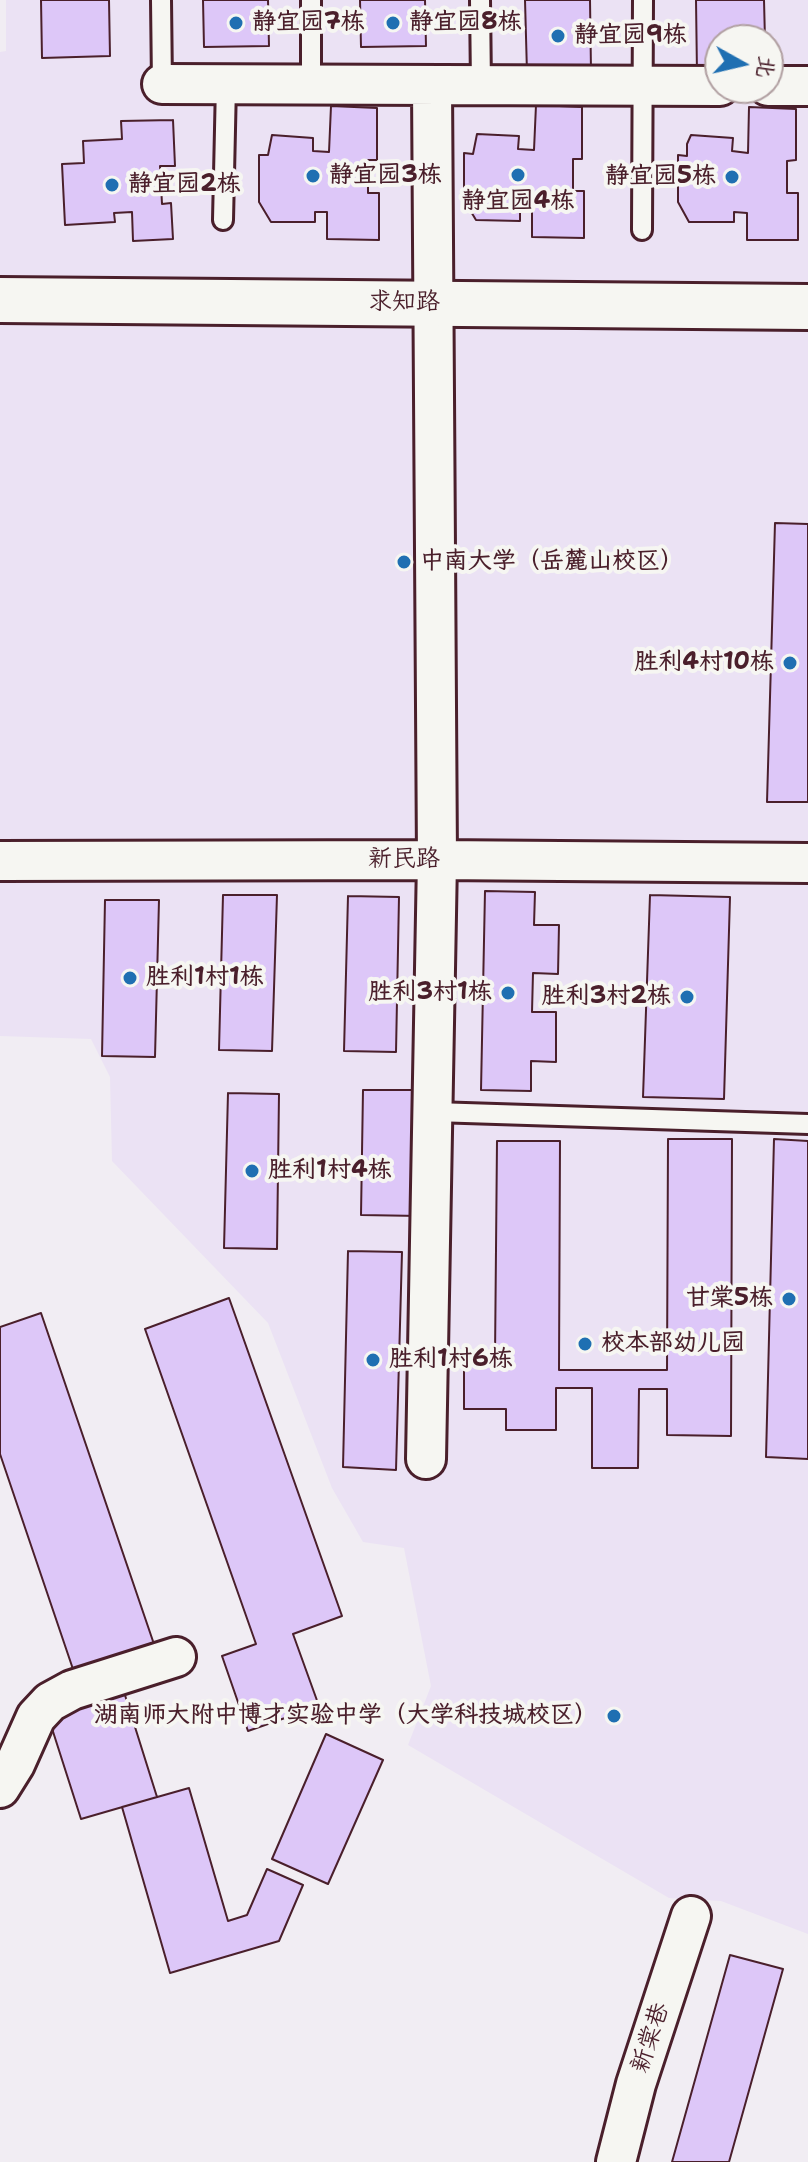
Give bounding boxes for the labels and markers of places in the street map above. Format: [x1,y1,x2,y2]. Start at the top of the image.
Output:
place label: 静宜园7栋 [252,9,365,37]
place label: 静宜园8栋 [409,9,522,37]
marker: 静宜园7栋 [227,14,245,32]
marker: 静宜园8栋 [384,14,402,32]
place label: 静宜园9栋 [574,22,687,50]
marker: 静宜园9栋 [549,27,567,45]
place label: 静宜园3栋 [329,162,442,190]
place label: 静宜园5栋 [605,163,716,191]
marker: 静宜园4栋 [509,166,527,184]
marker: 静宜园3栋 [304,167,322,185]
marker: 静宜园5栋 [723,168,741,186]
place label: 静宜园2栋 [128,171,241,199]
marker: 静宜园2栋 [103,176,121,194]
place label: 静宜园4栋 [462,188,574,216]
place label: 中南大学（岳麓山校区） [420,548,684,576]
marker: 中南大学（岳麓山校区） [395,553,413,571]
place label: 胜利4村10栋 [634,649,774,677]
marker: 胜利4村10栋 [781,654,799,672]
place label: 胜利1村1栋 [146,964,264,992]
marker: 胜利1村1栋 [121,969,139,987]
place label: 胜利3村1栋 [368,979,492,1007]
place label: 胜利3村2栋 [541,983,671,1011]
marker: 胜利3村1栋 [499,984,517,1002]
marker: 胜利3村2栋 [678,988,696,1006]
place label: 胜利1村4栋 [268,1157,392,1185]
marker: 胜利1村4栋 [243,1162,261,1180]
place label: 甘棠5栋 [686,1285,773,1313]
marker: 甘棠5栋 [780,1290,798,1308]
place label: 校本部幼儿园 [601,1330,745,1358]
marker: 校本部幼儿园 [576,1335,594,1353]
place label: 胜利1村6栋 [389,1346,513,1374]
marker: 胜利1村6栋 [364,1351,382,1369]
place label: 湖南师大附中博才实验中学（大学科技城校区） [94,1702,598,1730]
marker: 湖南师大附中博才实验中学（大学科技城校区） [605,1707,623,1725]

